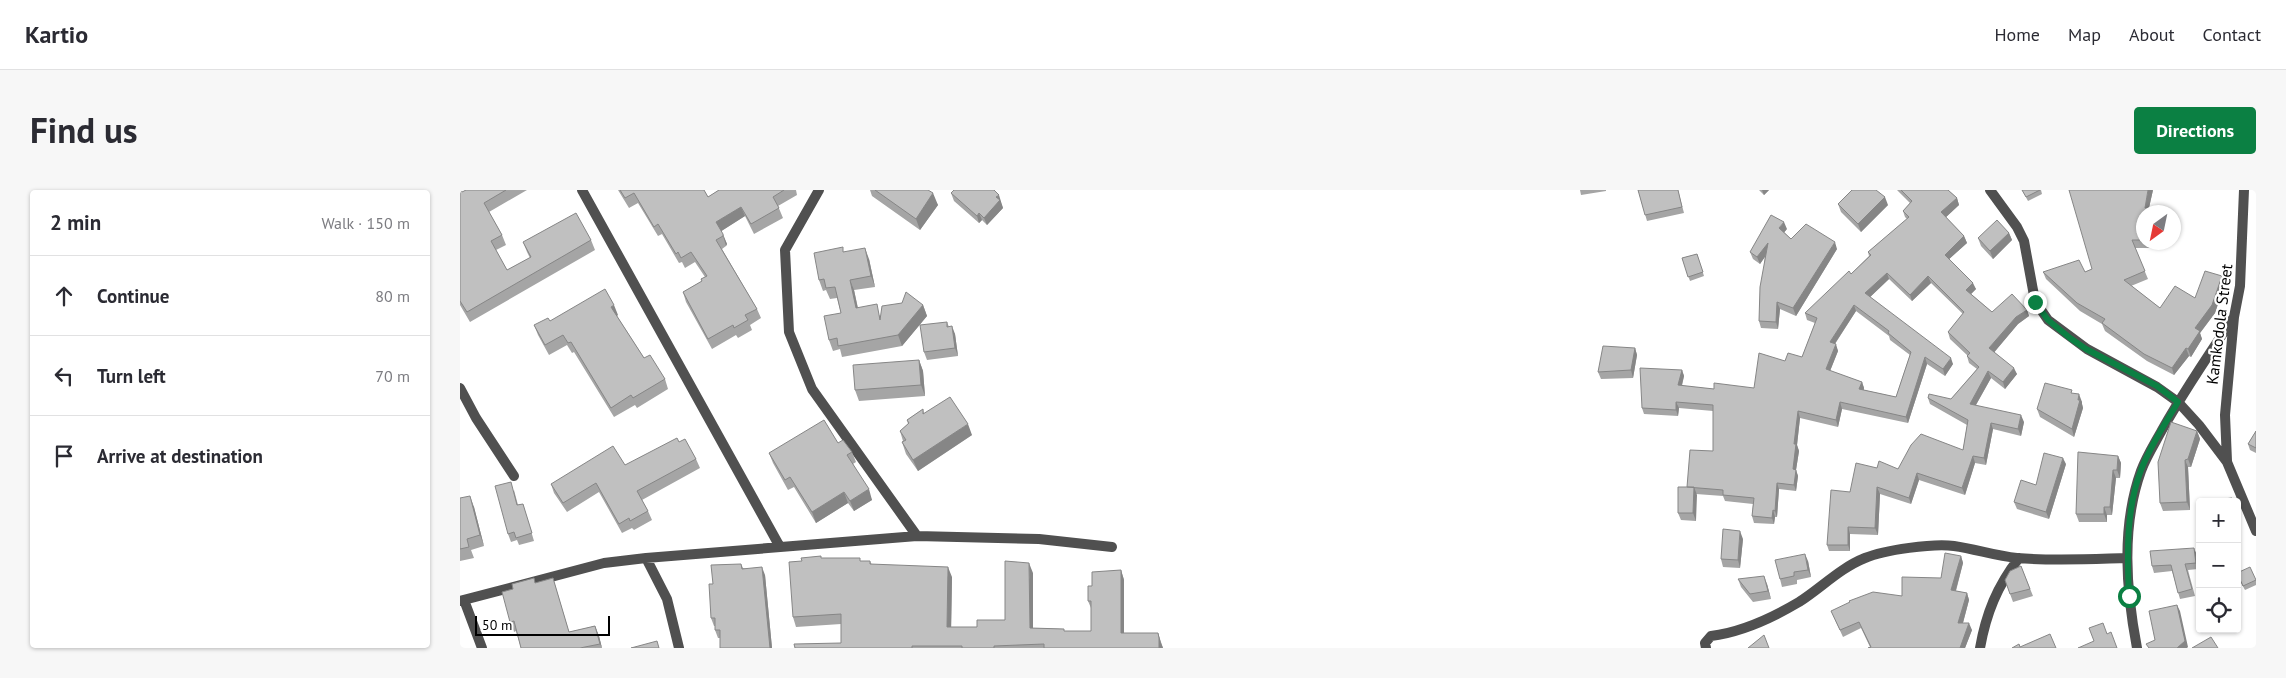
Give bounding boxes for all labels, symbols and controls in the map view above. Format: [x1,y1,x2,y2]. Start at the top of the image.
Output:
text: Kartio [25,19,88,50]
text: Home [1994,23,2040,46]
text: Map [2068,23,2101,46]
text: About [2129,23,2175,46]
text: Contact [2203,23,2261,46]
text: Find us [30,107,138,153]
button: Directions [2134,107,2256,154]
north arrow [2136,205,2181,250]
text: 2 min [50,209,101,236]
text: Walk · 150 m [321,213,410,233]
street label: Kamkodola Street [2202,262,2236,385]
icon: ahead [50,282,78,310]
text: Continue [97,284,169,308]
text: 80 m [375,286,410,306]
route end [2024,291,2047,314]
icon: left [50,362,78,390]
text: Turn left [97,364,166,388]
text: 70 m [375,366,410,386]
icon: arrive [50,442,78,470]
text: Arrive at destination [97,444,263,468]
map controls [2196,498,2241,633]
button: + [2196,498,2241,543]
button: − [2196,543,2241,588]
route start [2118,585,2141,608]
button: locate [2196,588,2241,633]
scale bar [475,613,610,636]
text: 50 m [482,616,512,634]

